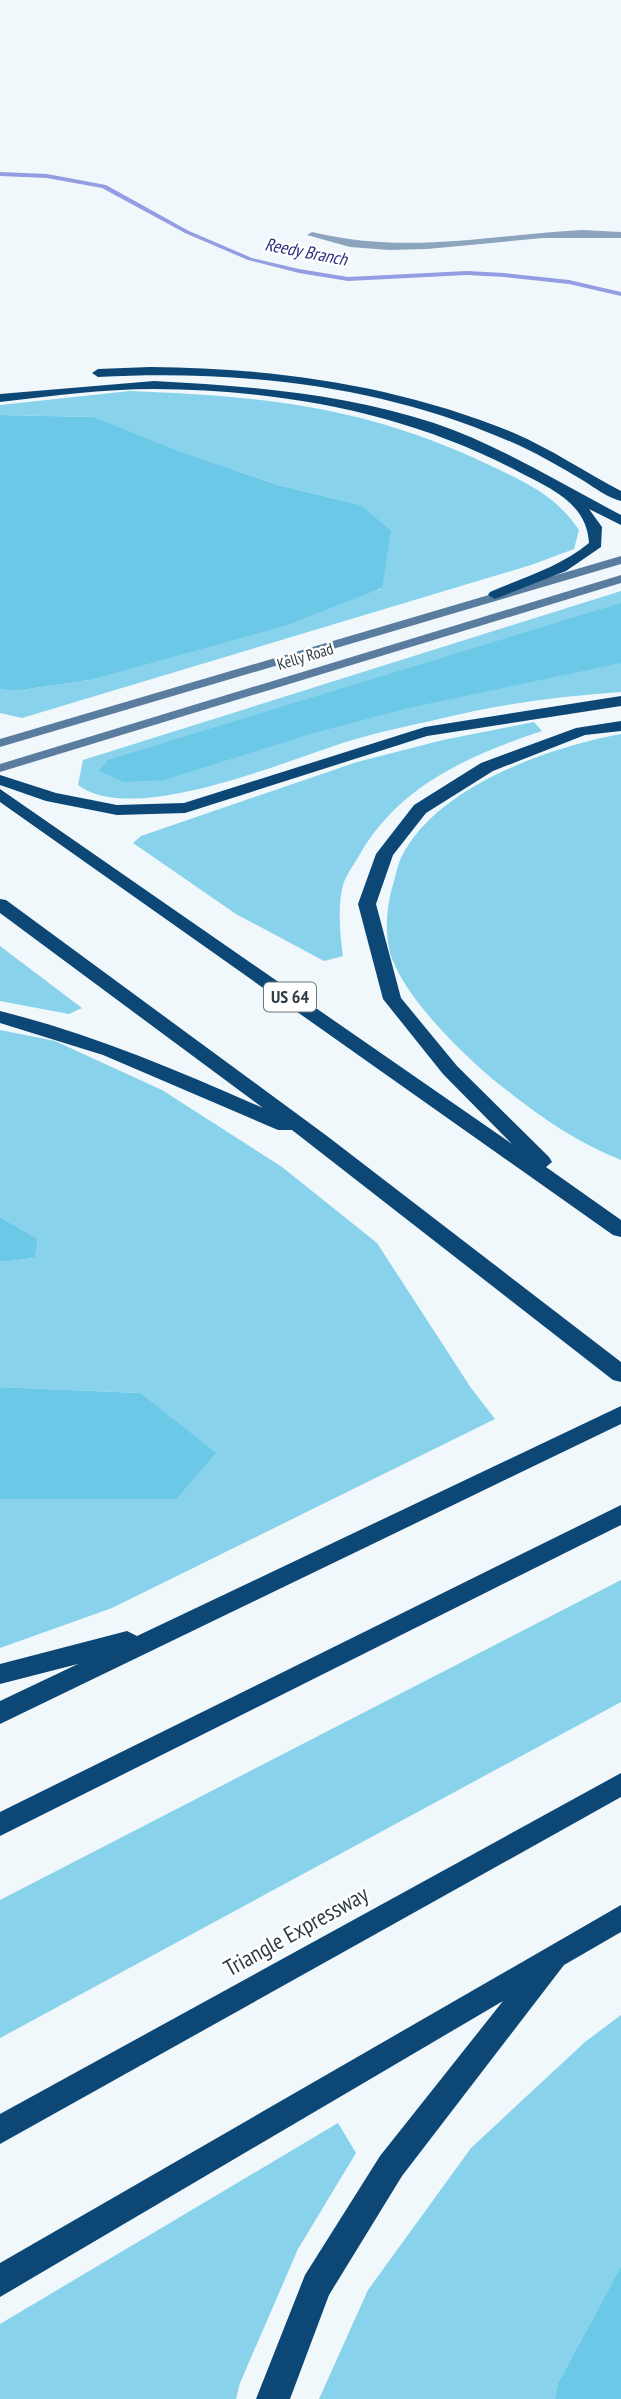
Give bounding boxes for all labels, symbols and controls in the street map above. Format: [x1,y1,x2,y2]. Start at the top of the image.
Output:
water label: Reedy Branch [263,232,350,271]
street label: Kelly Road [275,638,336,674]
road number: US 64 [264,982,316,1012]
street label: Triangle Expressway [218,1879,373,1982]

